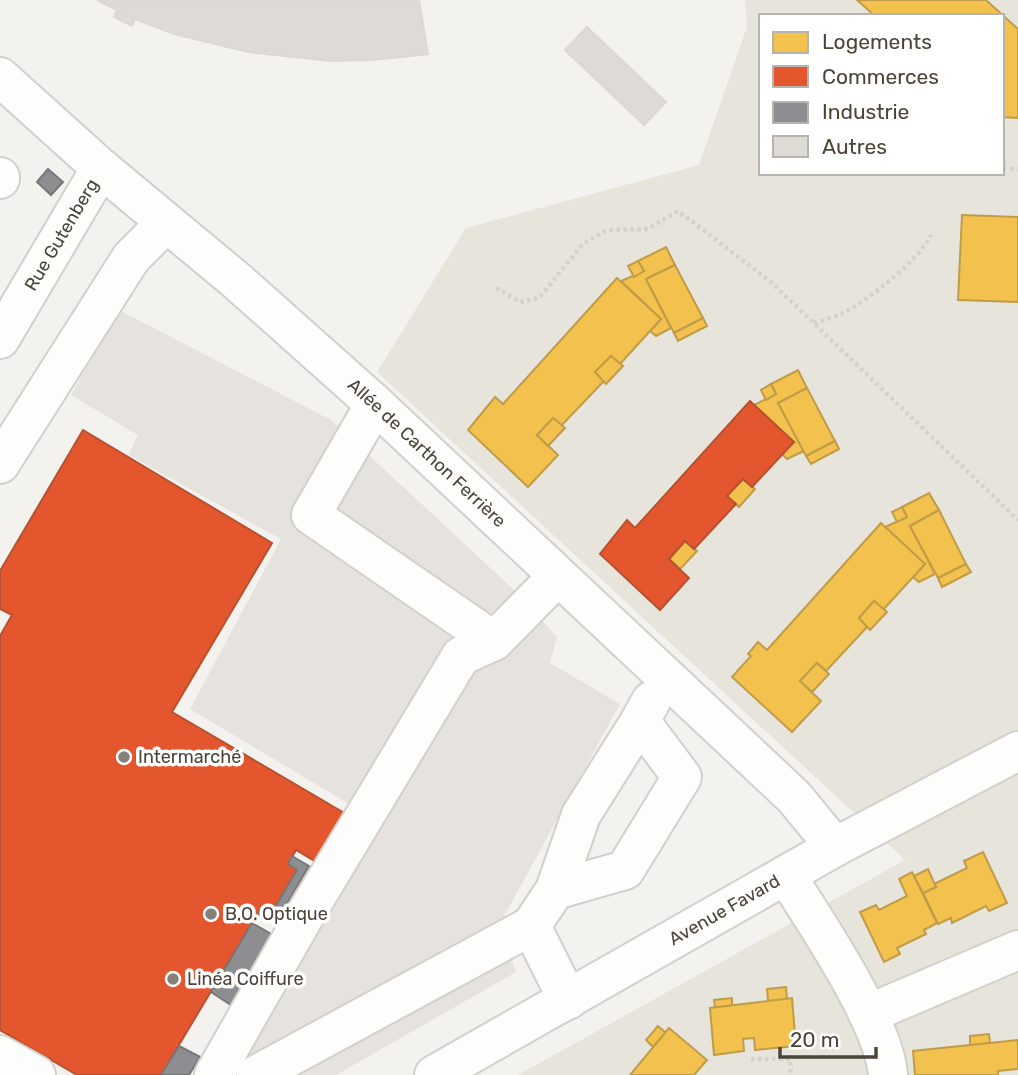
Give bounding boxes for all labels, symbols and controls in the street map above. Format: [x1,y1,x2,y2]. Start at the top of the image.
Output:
legend [759,14,1004,175]
text: Logements [822,29,932,54]
text: Commerces [822,64,939,89]
text: Industrie [822,99,909,124]
text: Autres [822,134,887,159]
street label: Rue Gutenberg [20,175,103,295]
street label: Allée de Carthon Ferrière [343,374,511,532]
place label: Intermarché [138,746,241,768]
marker: Intermarché [116,749,132,765]
street label: Avenue Favard [665,870,784,950]
place label: B.O. Optique [225,903,328,925]
marker: B.O. Optique [203,906,219,922]
place label: Linéa Coiffure [187,968,304,990]
marker: Linéa Coiffure [165,971,181,987]
scale bar [780,1016,876,1060]
text: 20 m [790,1027,839,1052]

